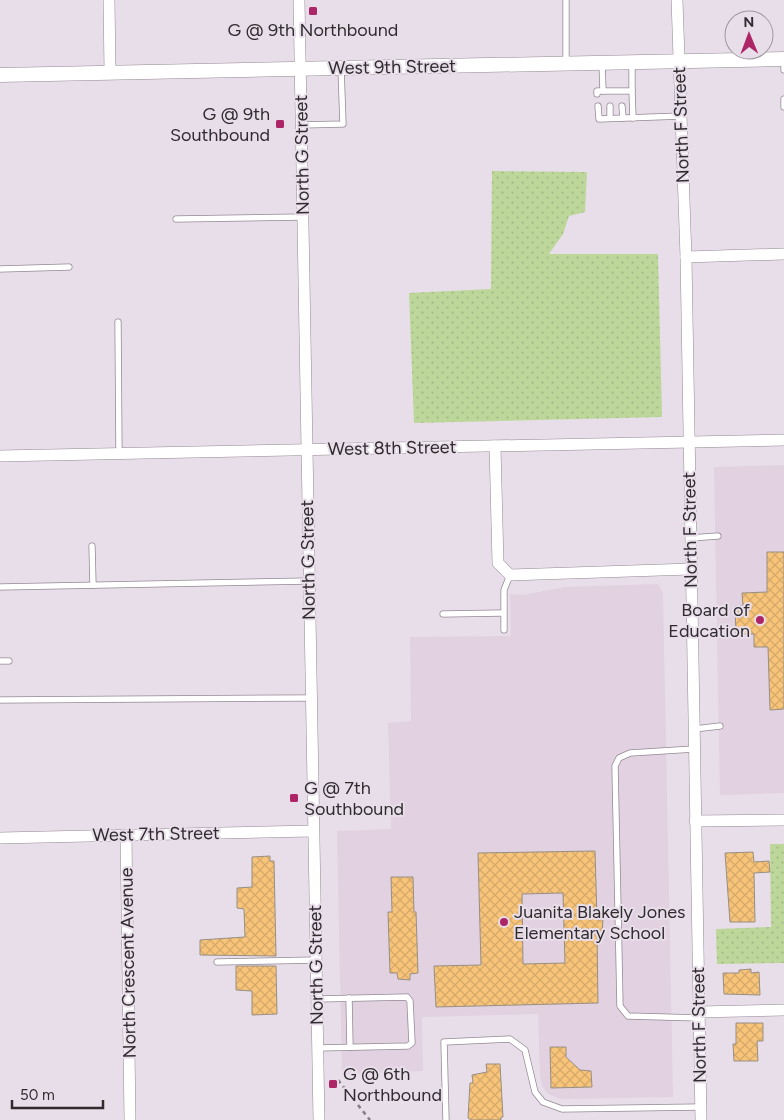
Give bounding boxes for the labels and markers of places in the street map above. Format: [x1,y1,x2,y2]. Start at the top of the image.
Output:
marker: G @ 9th Northbound [307,5,319,17]
place label: G @ 9th Northbound [228,19,398,41]
place label: G @ 9th Southbound [170,103,270,146]
marker: G @ 9th Southbound [274,118,286,130]
place label: Board of Education [668,599,750,642]
marker: Board of Education [754,614,766,626]
place label: G @ 7th Southbound [304,777,404,820]
marker: G @ 7th Southbound [288,792,300,804]
place label: Juanita Blakely Jones Elementary School [514,901,685,944]
marker: Juanita Blakely Jones Elementary School [498,916,510,928]
place label: G @ 6th Northbound [343,1063,442,1106]
marker: G @ 6th Northbound [327,1078,339,1090]

